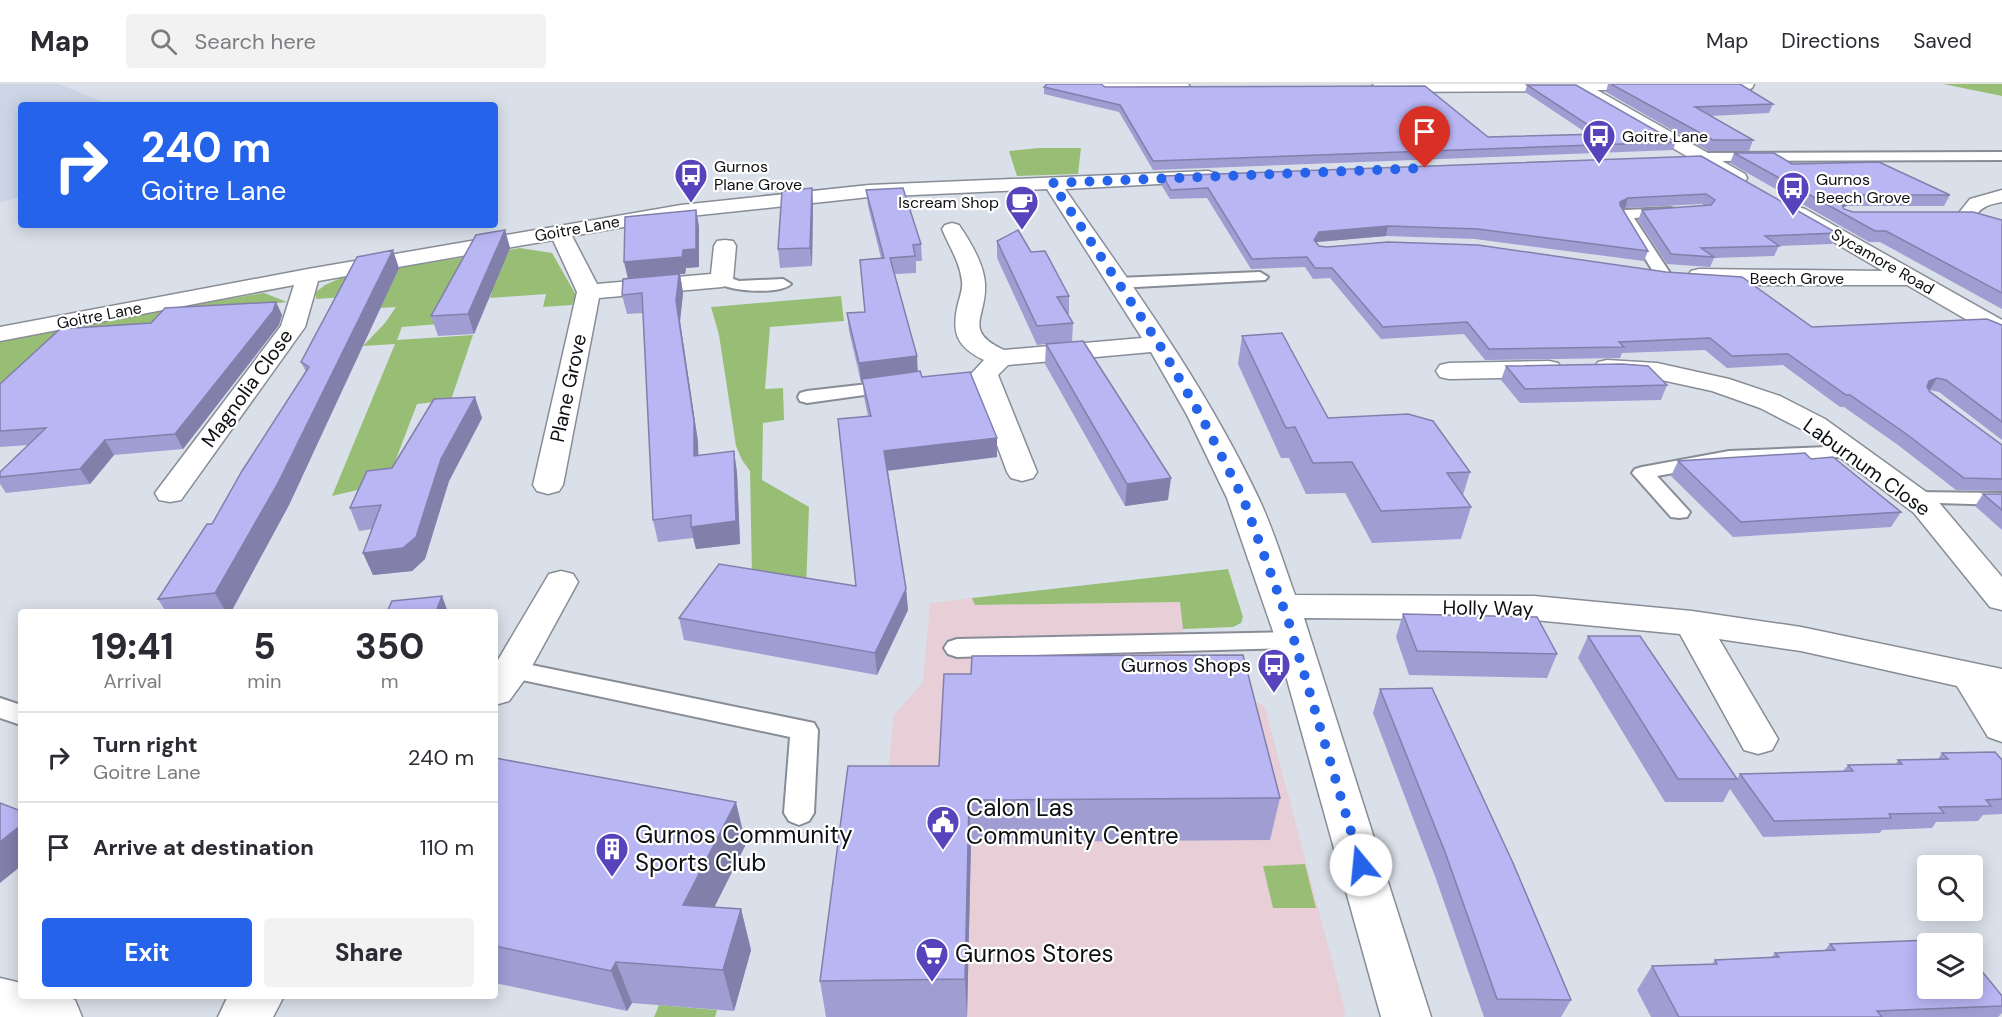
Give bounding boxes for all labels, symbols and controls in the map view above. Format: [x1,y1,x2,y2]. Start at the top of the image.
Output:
search box [126,14,546,68]
text: Map [30,23,90,60]
icon: search [147,25,180,58]
text: Search here [195,27,316,56]
text: Map [1706,27,1748,55]
text: Directions [1781,27,1880,55]
text: Saved [1913,27,1972,55]
pin [1399,106,1450,168]
icon: arrive [1408,115,1441,148]
bus stop icon: Goitre Lane [1581,118,1617,165]
text: 240 m [141,120,271,175]
icon: right [42,126,120,204]
place label: Goitre Lane [1622,126,1708,147]
place label: Gurnos Plane Grove [714,156,802,195]
bus stop icon: Gurnos Plane Grove [673,157,709,204]
place label: Gurnos Beech Grove [1816,169,1910,208]
bus stop icon: Gurnos Beech Grove [1775,170,1811,217]
text: Goitre Lane [141,173,286,208]
cafe icon: Iscream Shop [1004,184,1040,231]
place label: Iscream Shop [898,192,999,213]
street label: Goitre Lane [533,211,621,246]
street label: Sycamore Road [1828,224,1938,299]
street label: Beech Grove [1750,268,1844,289]
street label: Goitre Lane [55,297,143,334]
street label: Magnolia Close [195,324,299,452]
street label: Plane Grove [544,331,592,445]
street label: Laburnum Close [1798,412,1936,522]
street label: Holly Way [1442,594,1534,622]
text: 19:41 [91,623,174,670]
text: 5 [253,623,276,670]
text: 350 [355,623,424,670]
bus stop icon: Gurnos Shops [1256,647,1292,694]
place label: Gurnos Shops [1121,652,1251,678]
text: Arrival [104,668,162,694]
text: min [247,668,281,694]
text: m [381,668,399,694]
text: Turn right [93,730,198,759]
icon: right [42,741,75,774]
text: 240 m [408,743,474,772]
text: Goitre Lane [93,759,201,785]
place label: Calon Las Community Centre [966,792,1179,851]
public building icon: Calon Las Community Centre [925,804,961,851]
place label: Gurnos Community Sports Club [635,819,853,878]
icon: arrive [42,831,75,864]
building icon: Gurnos Community Sports Club [594,831,630,878]
text: Arrive at destination [93,833,314,862]
text: 110 m [420,833,474,862]
position arrow [1329,833,1393,897]
map controls [1917,855,1983,999]
button: search [1917,855,1983,921]
button: Exit [42,918,252,987]
button: Share [264,918,474,987]
button: layers [1917,933,1983,999]
supermarket icon: Gurnos Stores [914,936,950,983]
place label: Gurnos Stores [955,938,1114,969]

